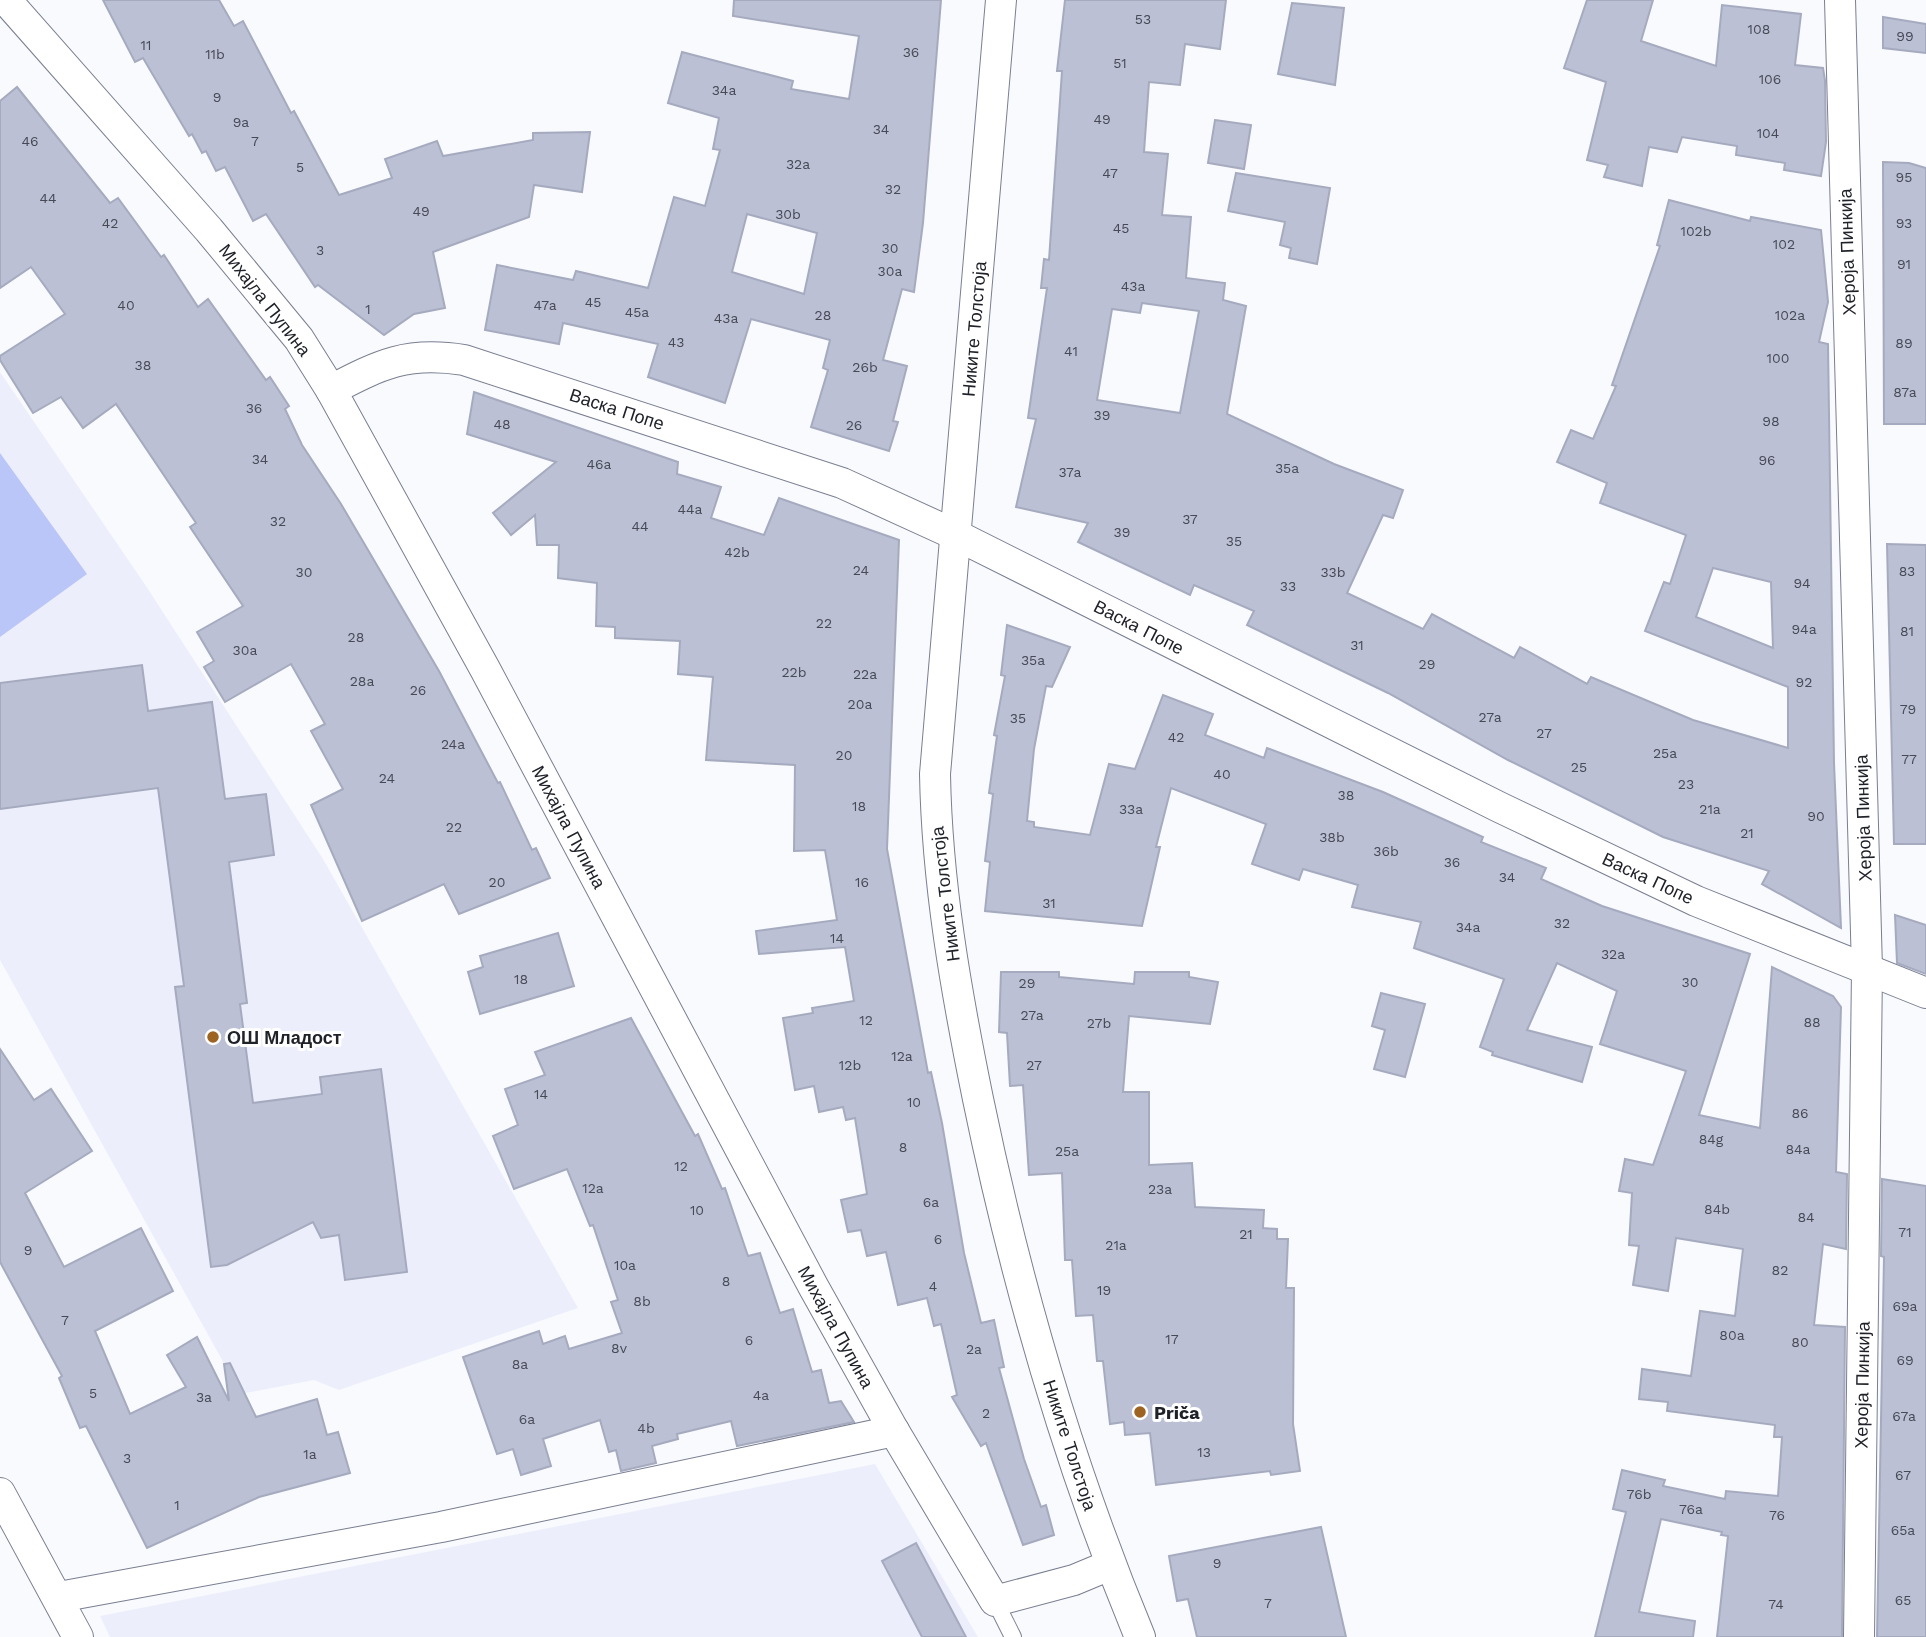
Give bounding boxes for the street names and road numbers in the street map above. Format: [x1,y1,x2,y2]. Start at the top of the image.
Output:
street label: Хероја Пинкија [1834,187,1860,316]
street label: Михајла Пупина [215,240,316,361]
street label: Никите Толстоја [958,259,990,398]
street label: Васка Попе [567,384,667,434]
street label: Васка Попе [1091,595,1187,659]
street label: Хероја Пинкија [1850,753,1876,882]
street label: Михајла Пупина [528,762,611,893]
street label: Никите Толстоја [926,824,964,963]
street label: Васка Попе [1599,848,1697,908]
street label: Михајла Пупина [794,1262,879,1393]
street label: Хероја Пинкија [1850,1320,1874,1449]
street label: Никите Толстоја [1039,1377,1101,1514]

